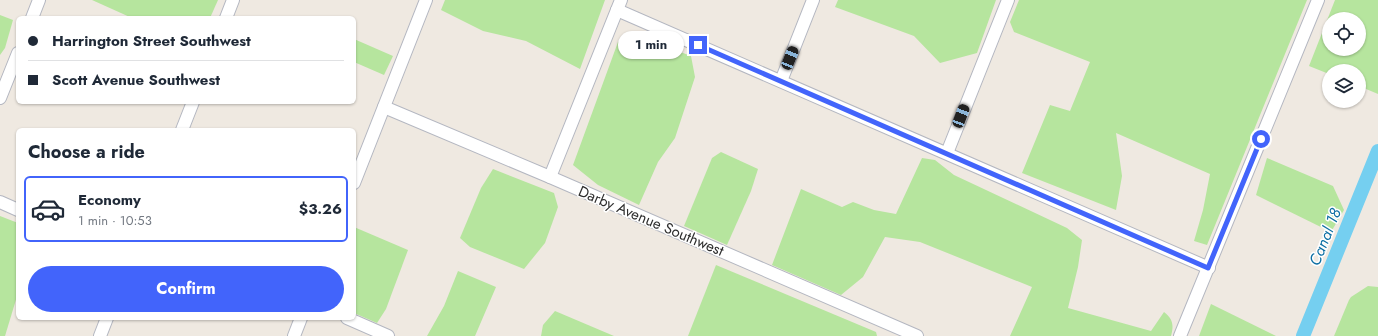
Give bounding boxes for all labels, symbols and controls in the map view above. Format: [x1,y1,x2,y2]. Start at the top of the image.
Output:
map controls [1322,12,1366,108]
button: locate [1322,12,1366,56]
text: Harrington Street Southwest [52,30,251,52]
callout: 1 min [618,31,684,59]
text: 1 min [635,35,667,54]
route end [689,36,707,54]
car [780,45,800,71]
button: layers [1322,64,1366,108]
text: Scott Avenue Southwest [52,69,220,91]
car [951,103,971,129]
route start [1252,130,1270,148]
text: Choose a ride [28,139,145,165]
street label: Darby Avenue Southwest [575,180,728,262]
text: Economy [78,189,141,211]
icon: car [30,191,66,227]
text: $3.26 [299,198,342,220]
water label: Canal 18 [1303,204,1347,269]
text: 1 min · 10:53 [78,211,152,230]
button: Confirm [28,266,344,312]

